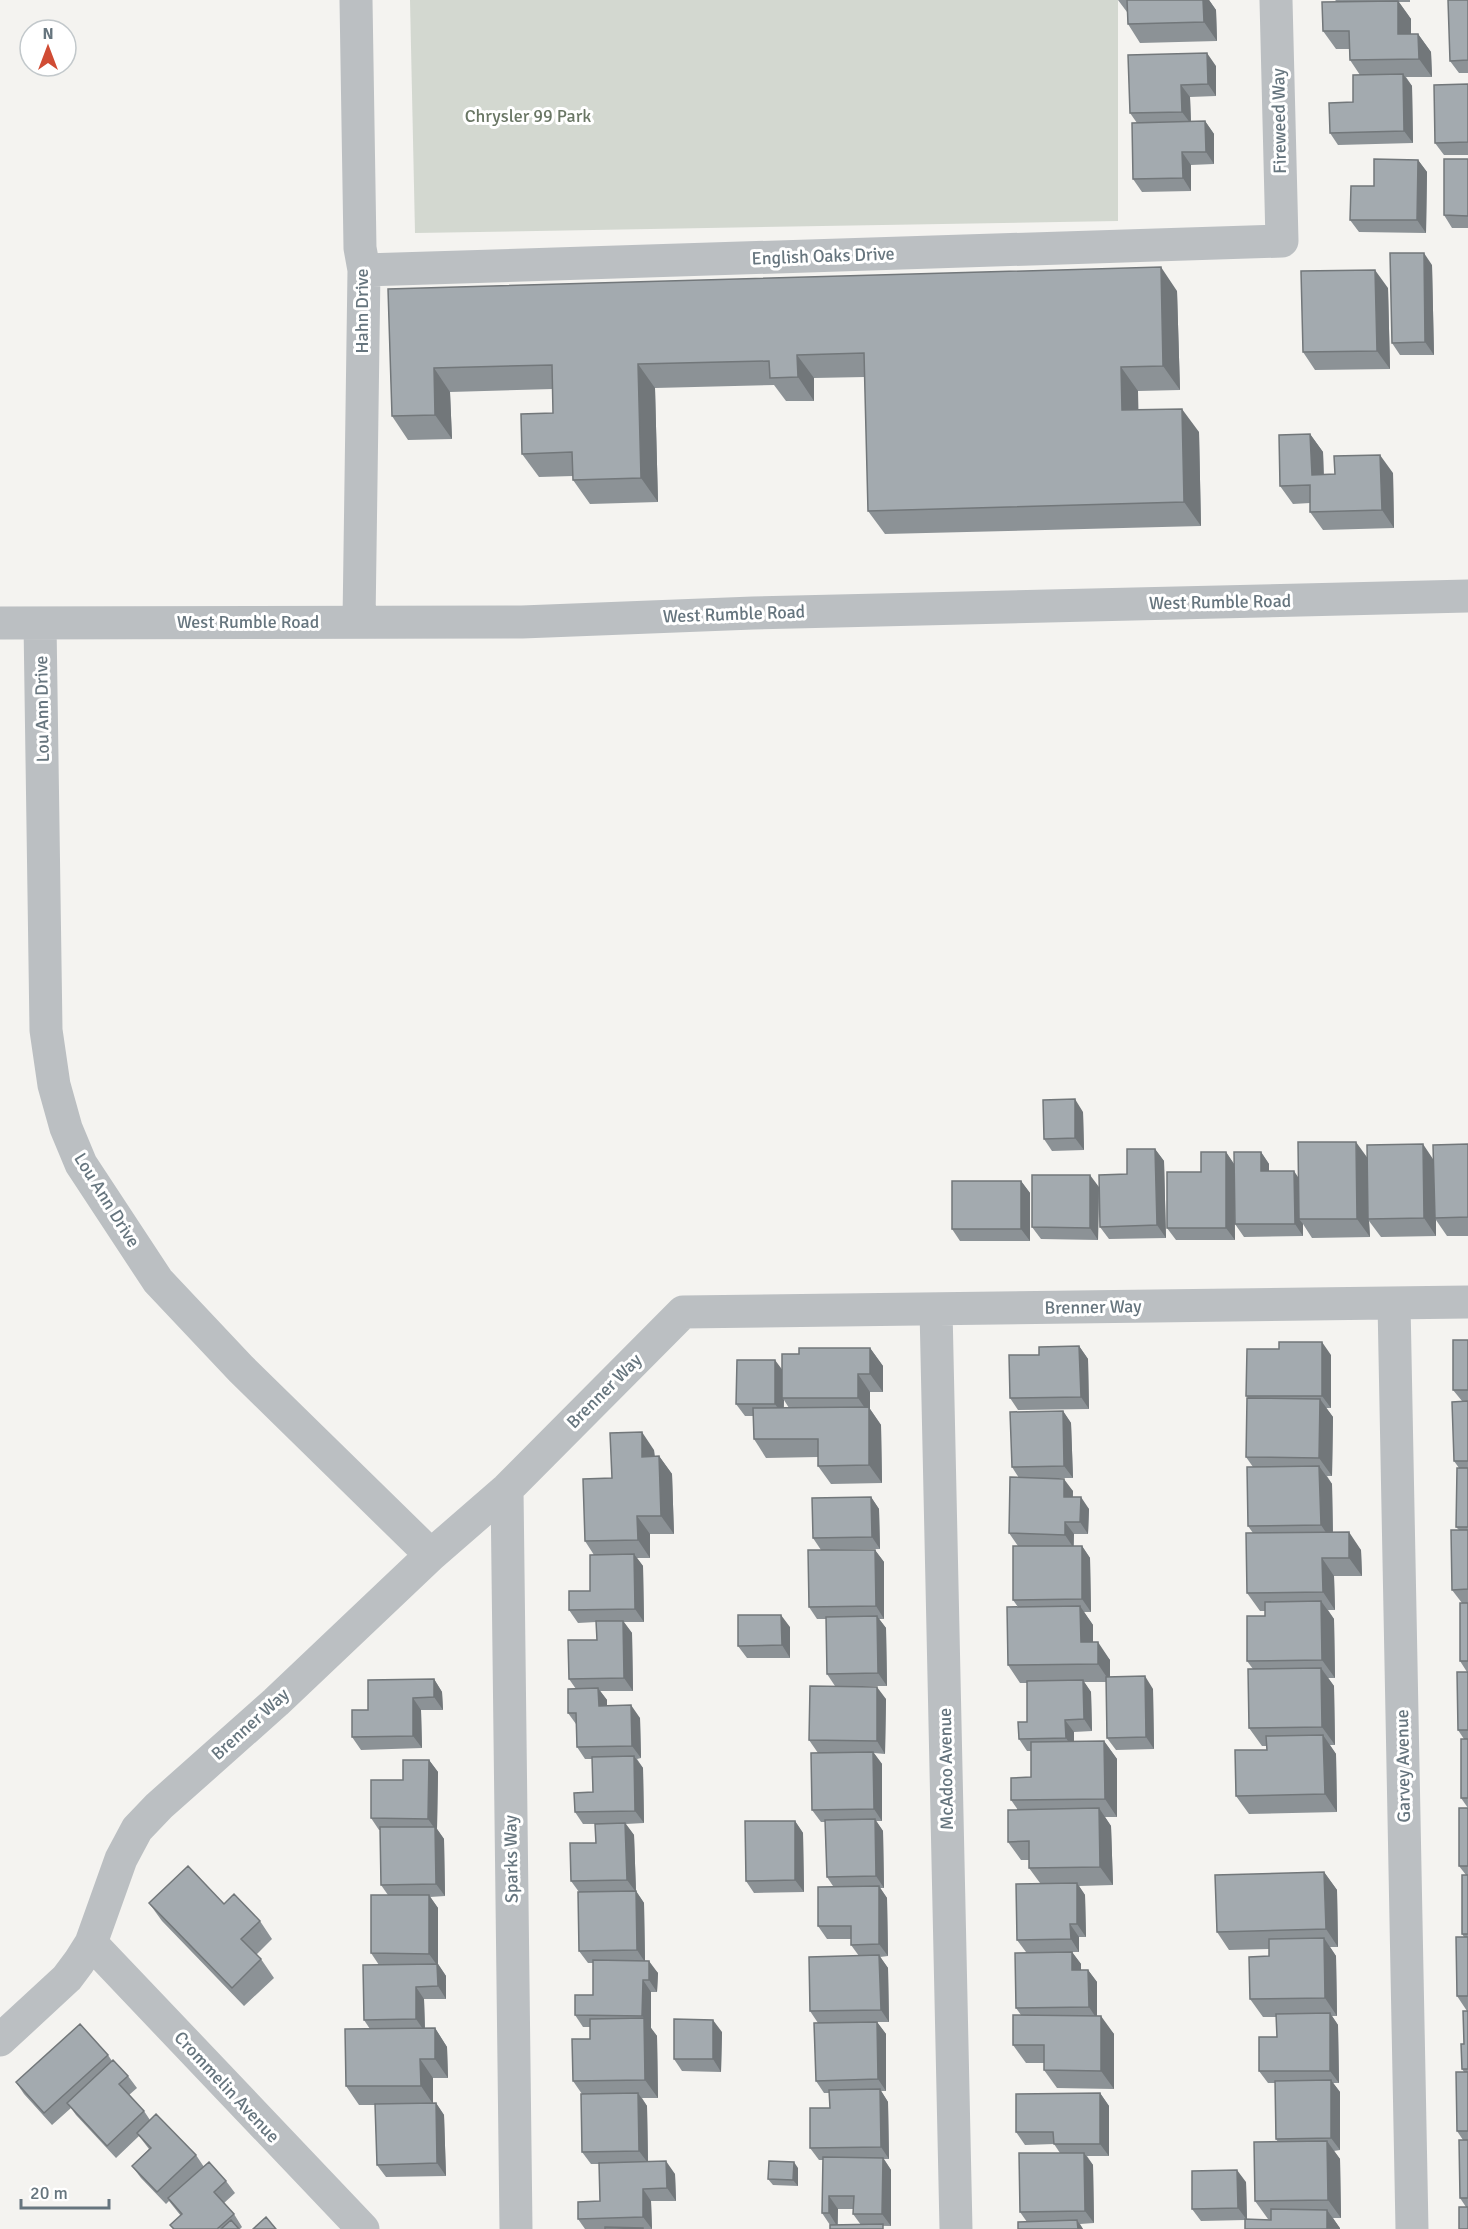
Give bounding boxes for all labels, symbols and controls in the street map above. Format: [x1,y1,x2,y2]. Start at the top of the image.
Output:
north arrow [18,18,78,78]
text: N [42,24,54,44]
street label: Fireweed Way [1267,67,1291,174]
park label: Chrysler 99 Park [465,105,591,127]
street label: English Oaks Drive [751,243,895,269]
street label: Hahn Drive [351,268,373,354]
street label: West Rumble Road [1149,590,1291,614]
street label: West Rumble Road [662,601,806,627]
street label: West Rumble Road [177,611,319,633]
street label: Lou Ann Drive [30,655,54,763]
street label: Lou Ann Drive [69,1149,145,1251]
street label: Brenner Way [1044,1295,1142,1319]
street label: Brenner Way [562,1348,647,1433]
street label: Brenner Way [207,1683,294,1765]
street label: McAdoo Avenue [934,1708,958,1830]
street label: Garvey Avenue [1391,1709,1415,1823]
street label: Sparks Way [499,1814,523,1903]
street label: Crommelin Avenue [170,2027,284,2147]
scale bar [21,2172,110,2210]
text: 20 m [30,2182,68,2204]

